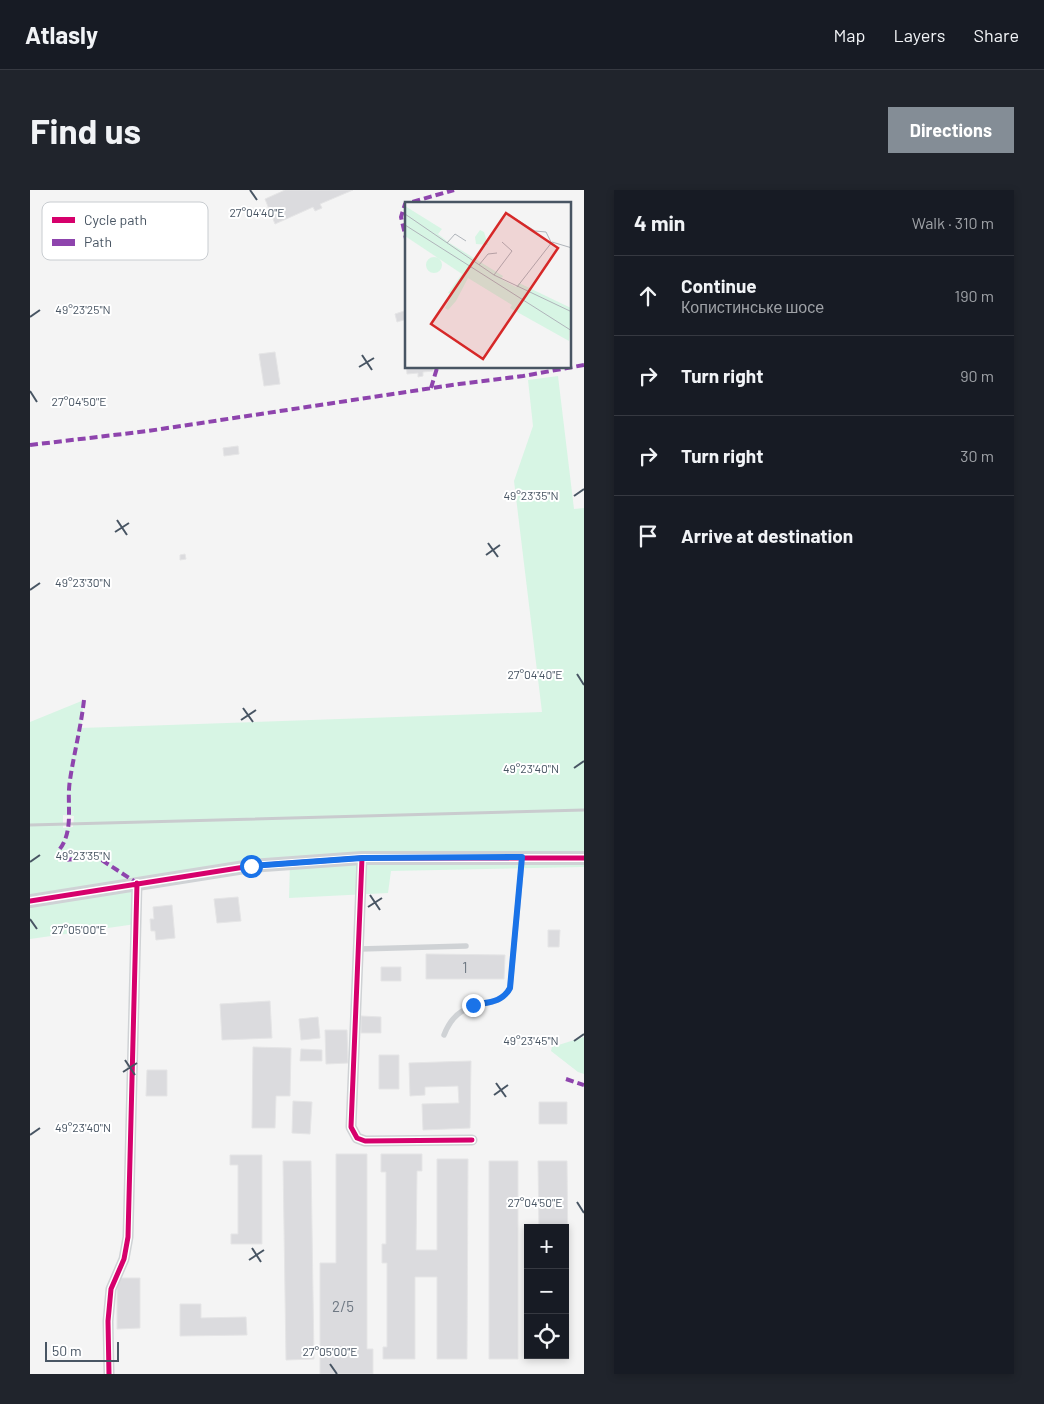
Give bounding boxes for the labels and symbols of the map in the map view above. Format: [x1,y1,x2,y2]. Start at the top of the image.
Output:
legend [42,202,208,260]
inset map [405,202,572,369]
text: 27°04'40"E [229,205,285,219]
text: Cycle path [84,211,147,228]
text: Path [84,233,112,250]
text: 49°23'25"N [55,302,111,316]
text: 27°04'50"E [52,394,106,408]
text: 49°23'35"N [503,488,559,502]
text: 49°23'30"N [55,575,111,589]
text: 27°04'40"E [507,667,563,681]
text: 49°23'40"N [503,761,559,775]
text: 49°23'35"N [55,848,111,862]
route start [240,855,263,878]
text: 27°05'00"E [51,922,107,936]
house number: 1 [462,958,468,976]
route end [462,994,485,1017]
text: 49°23'45"N [503,1033,559,1047]
text: 49°23'40"N [55,1120,111,1134]
text: 27°04'50"E [508,1195,562,1209]
house number: 2/5 [332,1297,354,1315]
scale bar [45,1339,119,1362]
text: 27°05'00"E [302,1344,358,1358]

